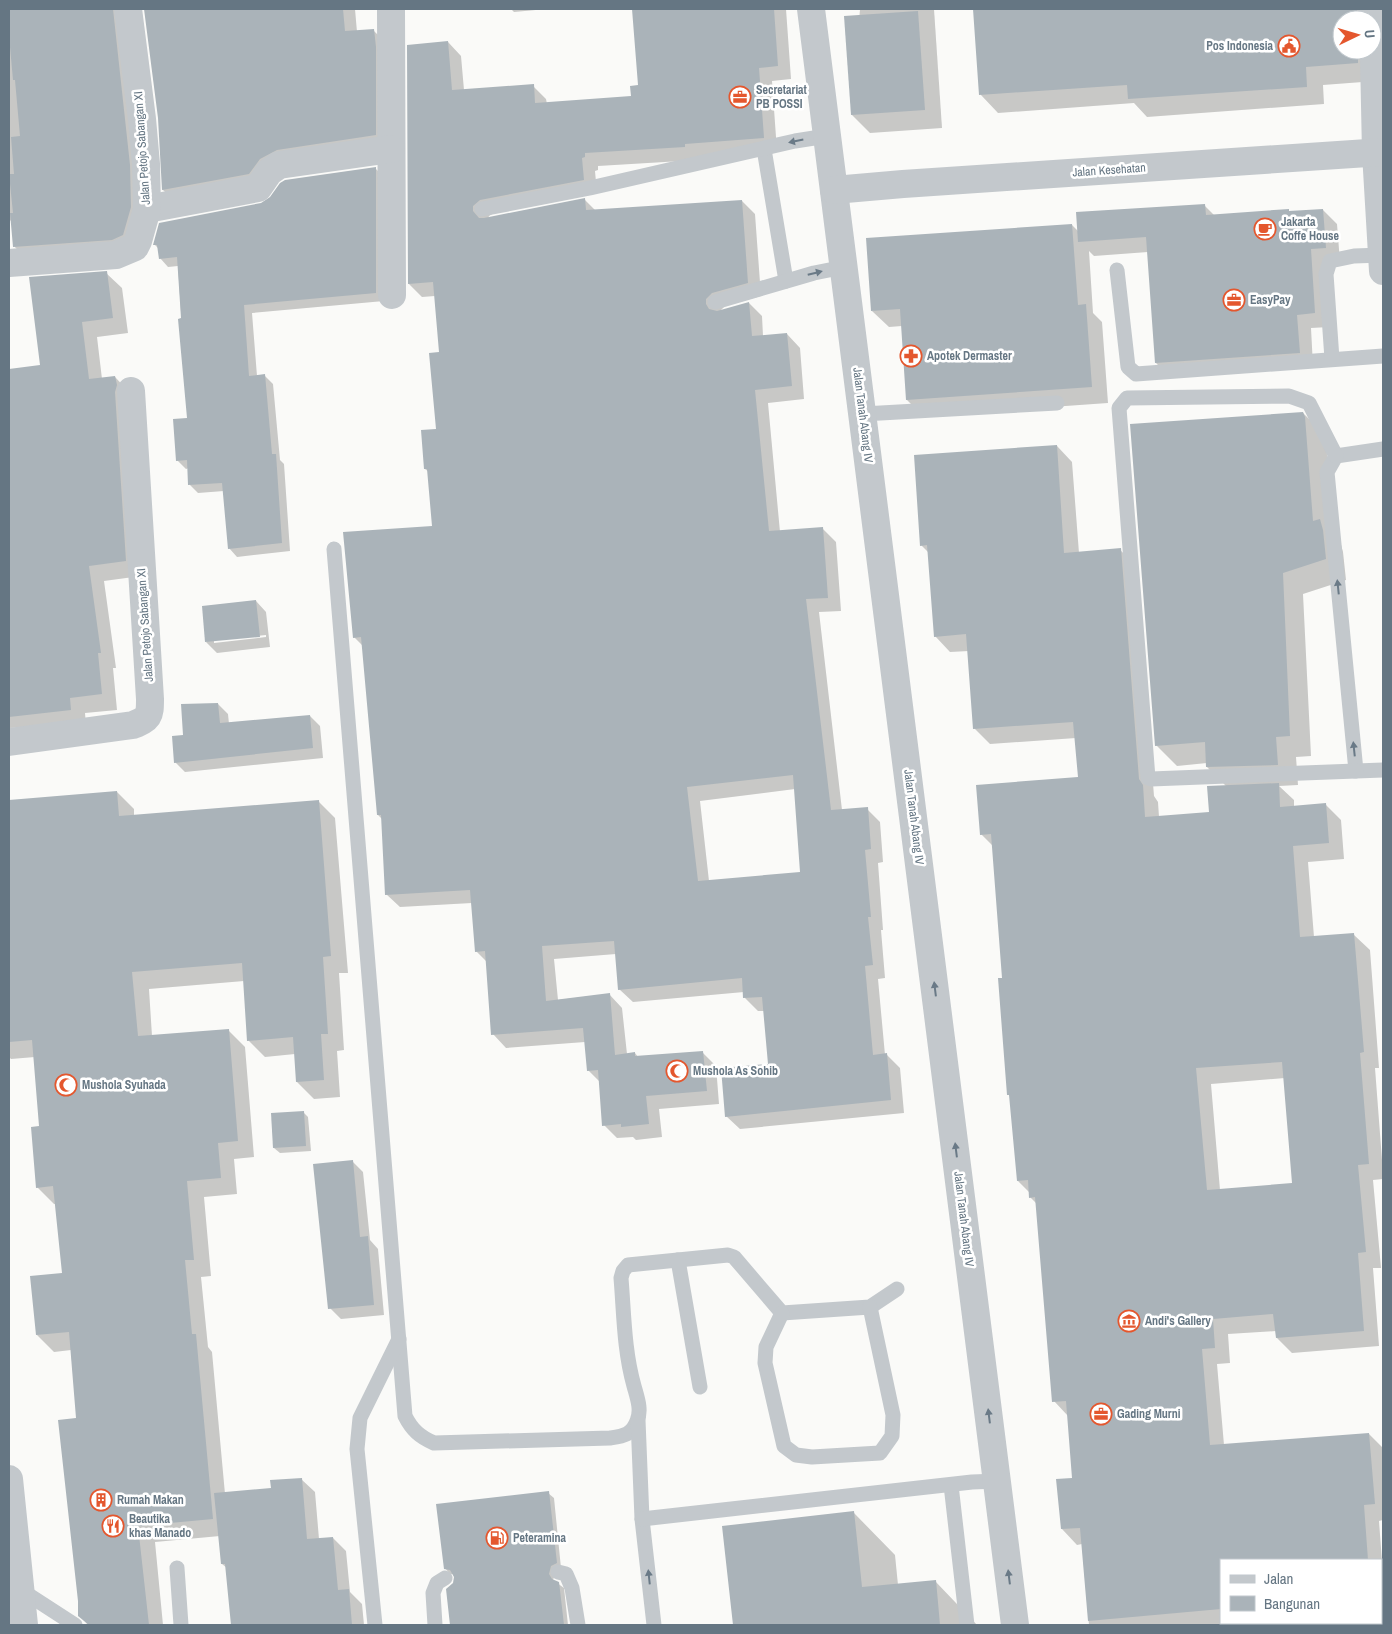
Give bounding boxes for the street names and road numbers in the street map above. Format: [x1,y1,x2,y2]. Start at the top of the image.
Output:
street label: Jalan Petojo Sabangan XI [130,91,154,205]
street label: Jalan Kesehatan [1072,159,1146,181]
street label: Jalan Tanah Abang IV [849,366,877,464]
street label: Jalan Petojo Sabangan XI [133,568,157,682]
street label: Jalan Tanah Abang IV [900,768,928,866]
street label: Jalan Tanah Abang IV [950,1170,978,1268]

